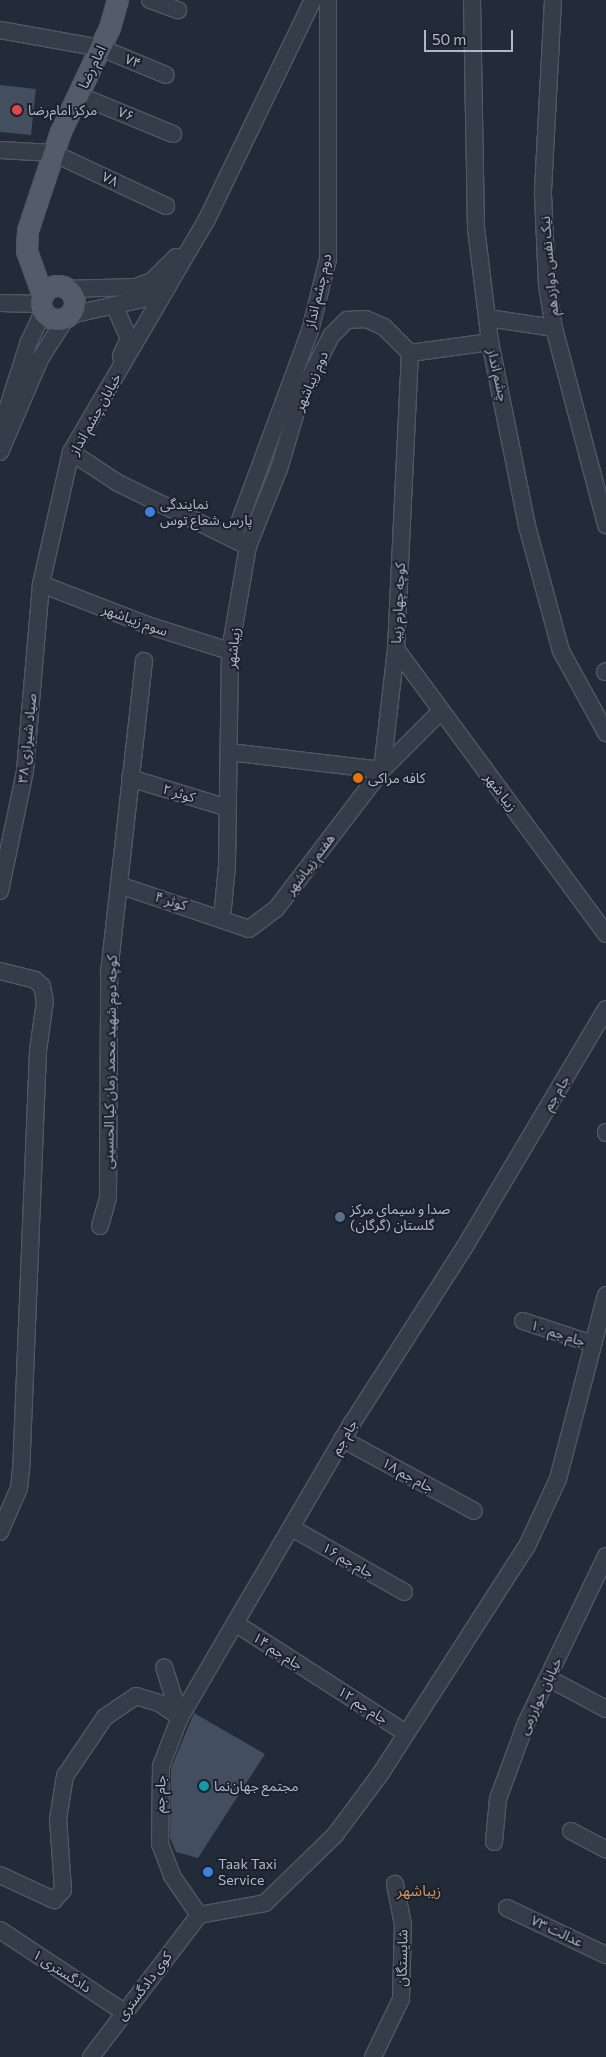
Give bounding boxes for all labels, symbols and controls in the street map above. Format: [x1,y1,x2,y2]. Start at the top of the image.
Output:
scale bar [426,20,515,52]
text: 50 m [432,30,466,48]
street label: امام رضا [75,43,109,91]
street label: ۷۴ [122,50,144,72]
place label: مرکز امام‌رضا [28,102,97,118]
marker: مرکز امام‌رضا [10,103,24,117]
street label: ۷۶ [115,103,137,125]
street label: ۷۸ [99,168,121,190]
street label: نیک نفس دوازدهم [536,215,562,317]
street label: دوم چشم انداز [301,252,335,330]
street label: چشم انداز [484,347,512,403]
street label: دوم زیباشهر [290,348,332,414]
street label: خیابان چشم انداز [66,370,124,458]
place label: نمایندگی پارس شعاع توس [160,496,252,528]
marker: نمایندگی پارس شعاع توس [144,506,156,518]
street label: کوچه چهارم زیبا [387,562,409,644]
street label: سوم زیباشهر [100,600,170,640]
street label: زیباشهر [222,627,244,669]
street label: صیاد شیرازی ۳۸ [14,692,40,784]
street label: زیبا شهر [481,769,521,815]
place label: کافه مراکی [368,770,426,786]
marker: کافه مراکی [352,772,364,784]
street label: کوثر ۲ [161,780,197,806]
street label: هفتم زیباشهر [282,830,338,898]
street label: کوثر ۴ [153,888,189,914]
street label: کوچه دوم شهید محمد زمان کیا الحسینی [100,955,120,1169]
street label: جام جم [539,1072,573,1114]
place label: صدا و سیمای مرکز گلستان (گرگان) [350,1201,450,1234]
marker: صدا و سیمای مرکز گلستان (گرگان) [334,1211,346,1223]
street label: ۱۰ جام جم [528,1316,588,1350]
street label: جام جم [327,1416,361,1458]
street label: ۱۸ جام جم [379,1454,437,1496]
street label: ۱۶ جام جم [319,1539,377,1581]
street label: ۱۴ جام جم [250,1629,306,1673]
street label: خیابان خوارزمی [515,1655,565,1737]
street label: ۱۲ جام جم [335,1683,391,1727]
street label: جام جم [151,1775,169,1813]
place label: مجتمع جهان‌نما [214,1778,299,1794]
marker: مجتمع جهان‌نما [198,1780,210,1792]
place label: Taak Taxi Service [218,1856,277,1888]
marker: Taak Taxi Service [202,1866,214,1878]
district label: زیباشهر [397,1882,441,1900]
street label: عدالت ۷۳ [528,1912,586,1950]
street label: شایستگان [393,1929,411,1987]
street label: دادگستری ۱ [30,1946,94,1996]
street label: کوی دادگستری [113,1948,175,2024]

